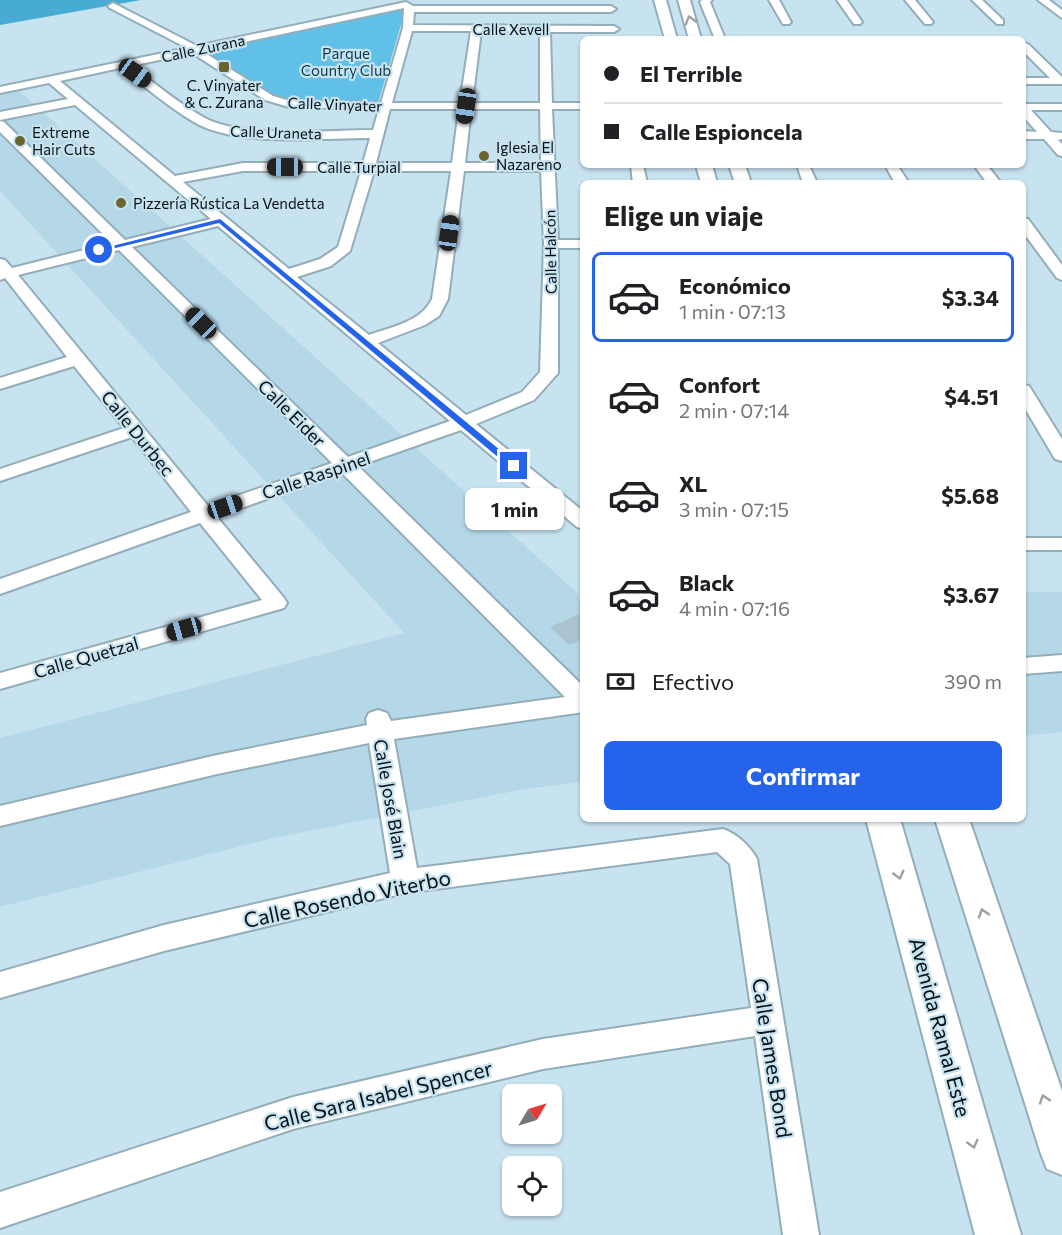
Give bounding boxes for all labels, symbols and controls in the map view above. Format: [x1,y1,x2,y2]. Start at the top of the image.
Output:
one-way arrow [685,15,697,25]
street label: Calle Xevell [473,20,549,38]
street label: Calle Zurana [160,30,246,66]
park label: Parque Country Club [301,44,391,79]
car [115,55,155,91]
marker: C. Vinyater & C. Zurana [217,60,231,74]
text: El Terrible [640,60,742,87]
place label: C. Vinyater & C. Zurana [184,76,264,111]
car [455,87,477,125]
street label: Calle Vinyater [287,93,383,115]
text: Calle Espioncela [640,118,803,145]
street label: Calle Uraneta [230,121,322,143]
place label: Extreme Hair Cuts [32,123,96,158]
marker: Extreme Hair Cuts [13,134,27,148]
place label: Iglesia El Nazareno [496,138,562,173]
marker: Iglesia El Nazareno [477,149,491,163]
car [267,158,303,176]
street label: Calle Turpial [317,158,401,176]
place label: Pizzería Rústica La Vendetta [133,194,325,212]
marker: Pizzería Rústica La Vendetta [114,196,128,210]
text: Elige un viaje [604,199,763,232]
street label: Calle Halcón [540,210,560,294]
car [438,214,460,252]
route start [85,236,112,263]
icon: car [607,270,661,324]
text: Económico [679,272,791,299]
text: $3.34 [942,284,999,311]
text: 1 min · 07:13 [679,299,786,323]
car [182,304,220,342]
icon: car [607,369,661,423]
text: Confort [679,371,760,398]
street label: Calle Eider [254,375,330,451]
text: $4.51 [944,383,999,410]
street label: Calle Durbec [97,386,179,480]
text: 2 min · 07:14 [679,398,789,422]
street label: Calle Raspinel [259,446,373,504]
route end [500,452,527,479]
icon: car [607,468,661,522]
text: XL [679,470,707,497]
text: $5.68 [941,482,999,509]
callout: 1 min [464,487,564,529]
car [205,493,245,521]
text: 1 min [491,497,538,521]
text: 3 min · 07:15 [679,497,789,521]
icon: car [607,567,661,621]
text: Black [679,569,734,596]
text: $3.67 [943,581,999,608]
text: 4 min · 07:16 [679,596,790,620]
car [164,615,204,643]
street label: Calle Quetzal [31,632,141,682]
icon: cash [604,665,637,698]
text: Efectivo [652,668,734,695]
text: 390 m [944,669,1002,693]
street label: Calle José Blain [370,737,412,861]
button: Confirmar [604,741,1002,810]
street label: Calle Rosendo Viterbo [241,864,453,932]
one-way arrow [892,870,904,880]
one-way arrow [978,908,990,919]
street label: Avenida Ramal Este [905,934,977,1120]
street label: Calle James Bond [748,976,798,1140]
street label: Calle Sara Isabel Spencer [261,1054,495,1136]
north arrow [502,1084,562,1144]
map controls [502,1084,562,1216]
one-way arrow [1038,1094,1051,1104]
one-way arrow [966,1138,978,1149]
button: locate [502,1156,562,1216]

